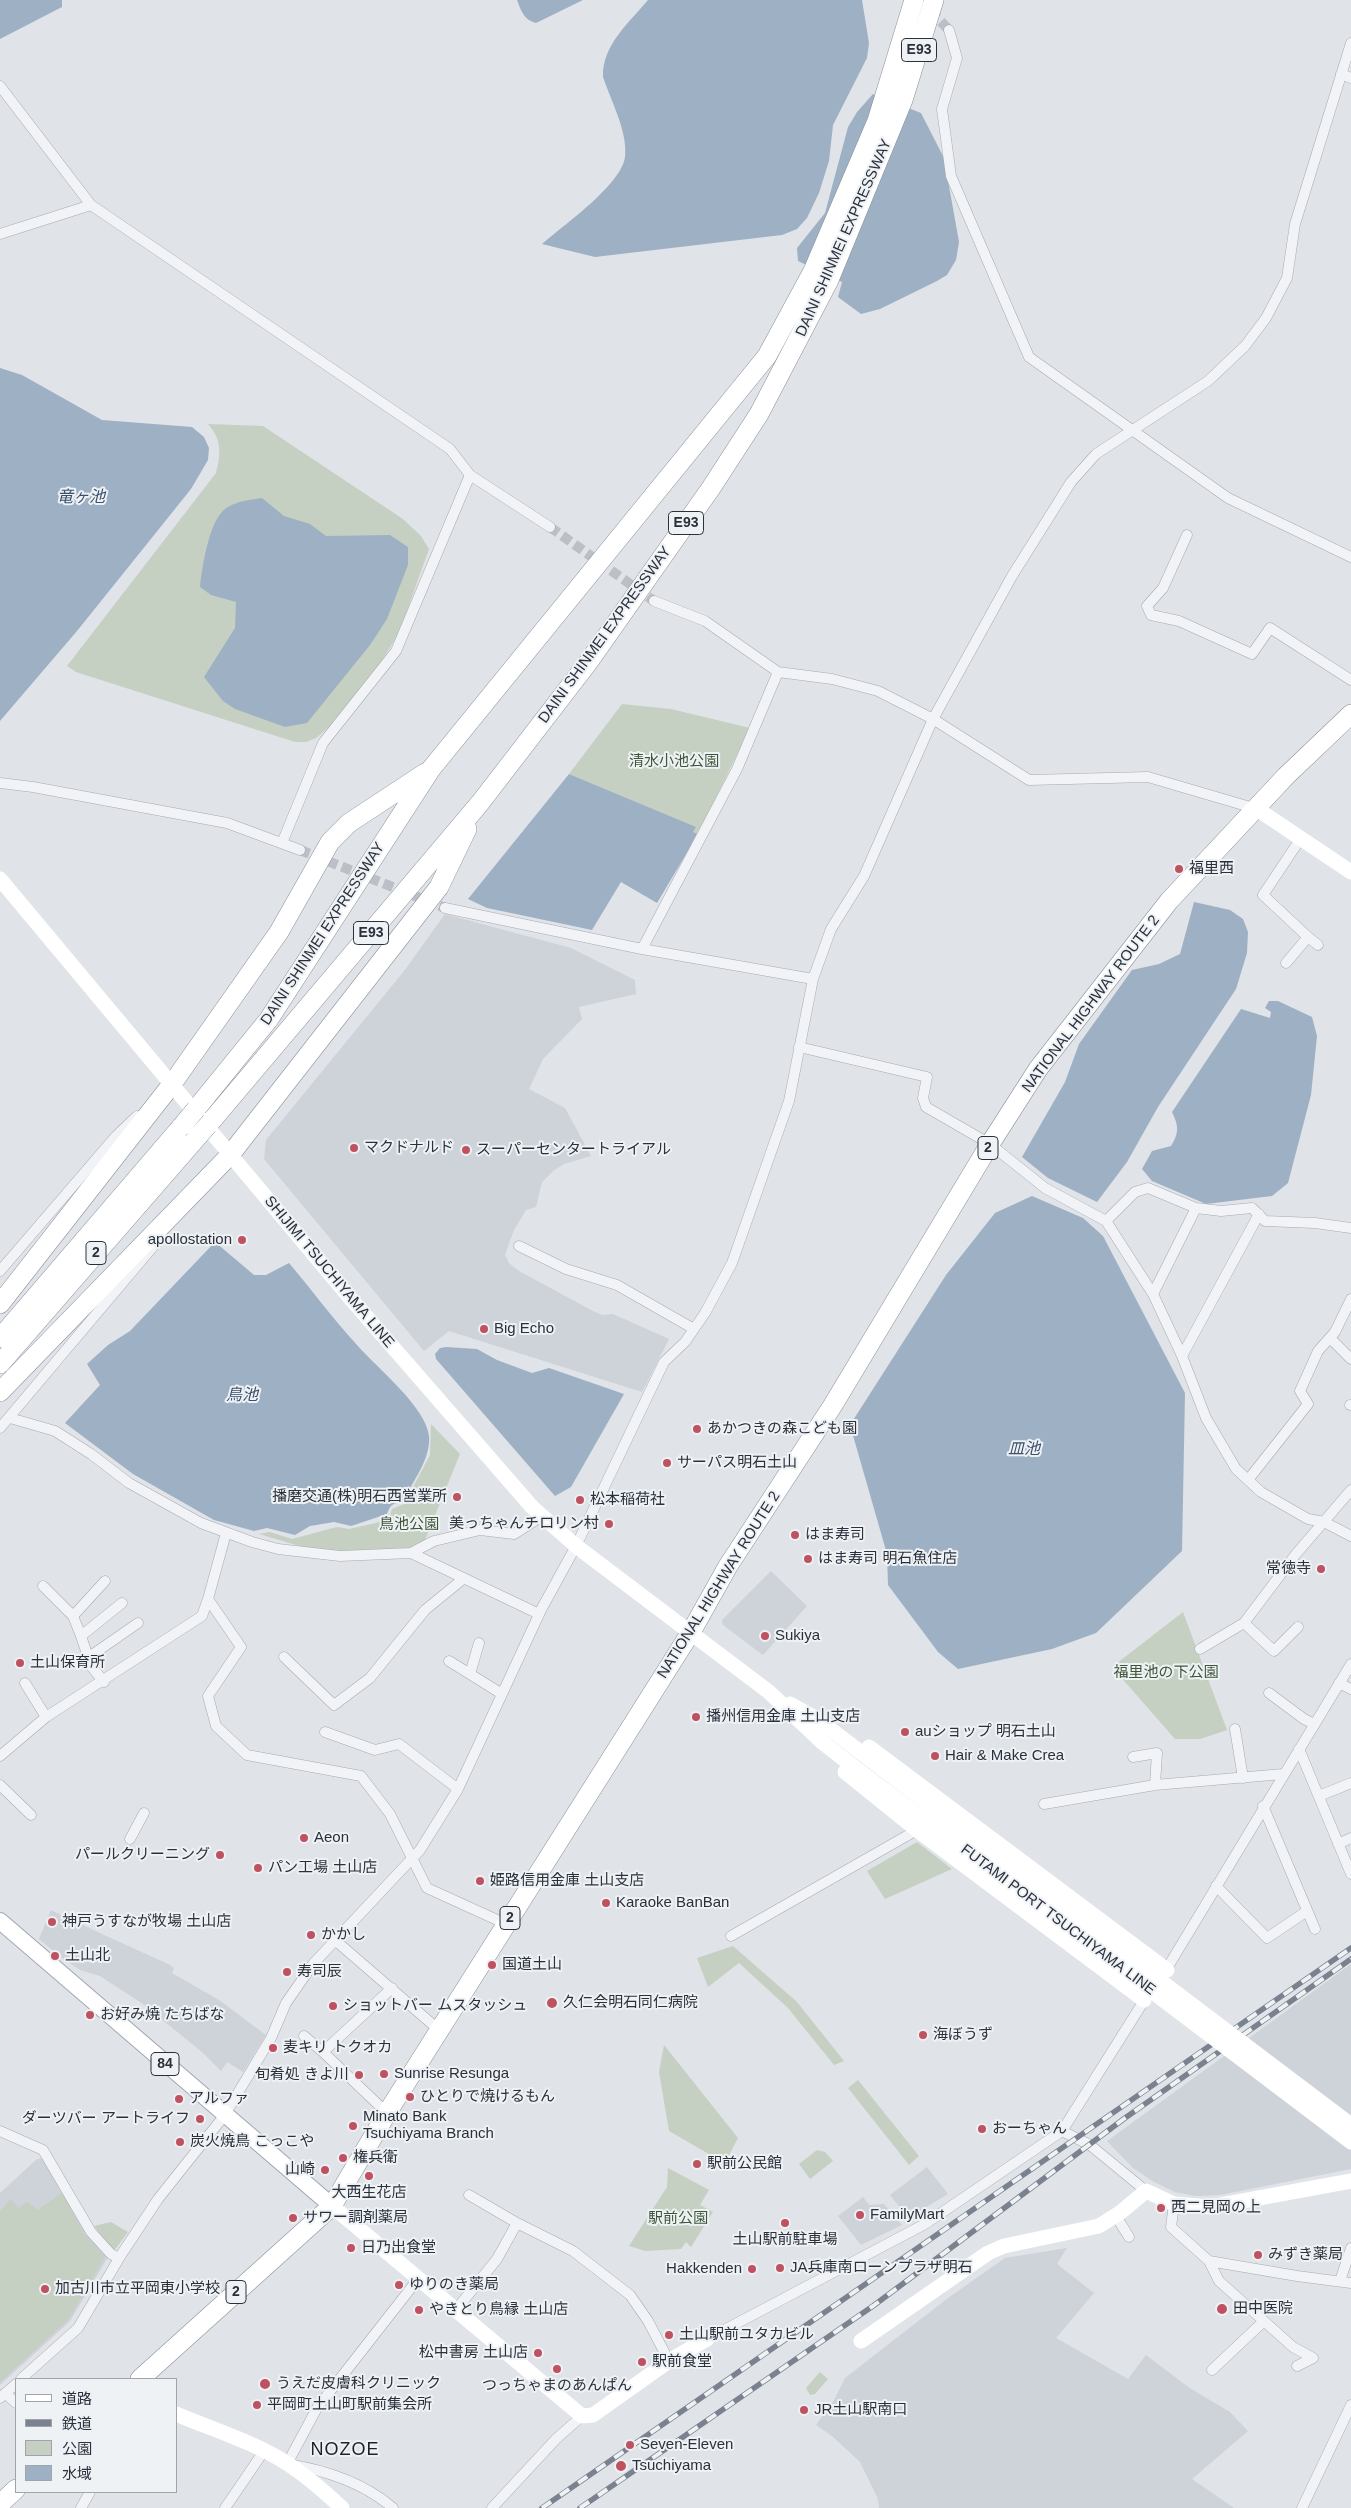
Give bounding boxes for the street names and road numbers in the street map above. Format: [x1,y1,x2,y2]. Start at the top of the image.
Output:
road number: E93 [902,38,936,62]
street label: DAINI SHINMEI EXPRESSWAY [792,136,896,340]
road number: E93 [668,512,704,534]
street label: DAINI SHINMEI EXPRESSWAY [535,543,675,727]
street label: DAINI SHINMEI EXPRESSWAY [257,839,389,1029]
street label: NATIONAL HIGHWAY ROUTE 2 [1018,912,1164,1096]
road number: E93 [354,921,388,944]
road number: 2 [978,1136,998,1160]
street label: SHIJIMI TSUCHIYAMA LINE [260,1193,398,1351]
road number: 2 [86,1242,106,1264]
street label: NATIONAL HIGHWAY ROUTE 2 [654,1488,784,1682]
street label: FUTAMI PORT TSUCHIYAMA LINE [957,1841,1159,1999]
road number: 2 [500,1906,520,1930]
road number: 84 [151,2052,179,2076]
road number: 2 [226,2280,246,2304]

